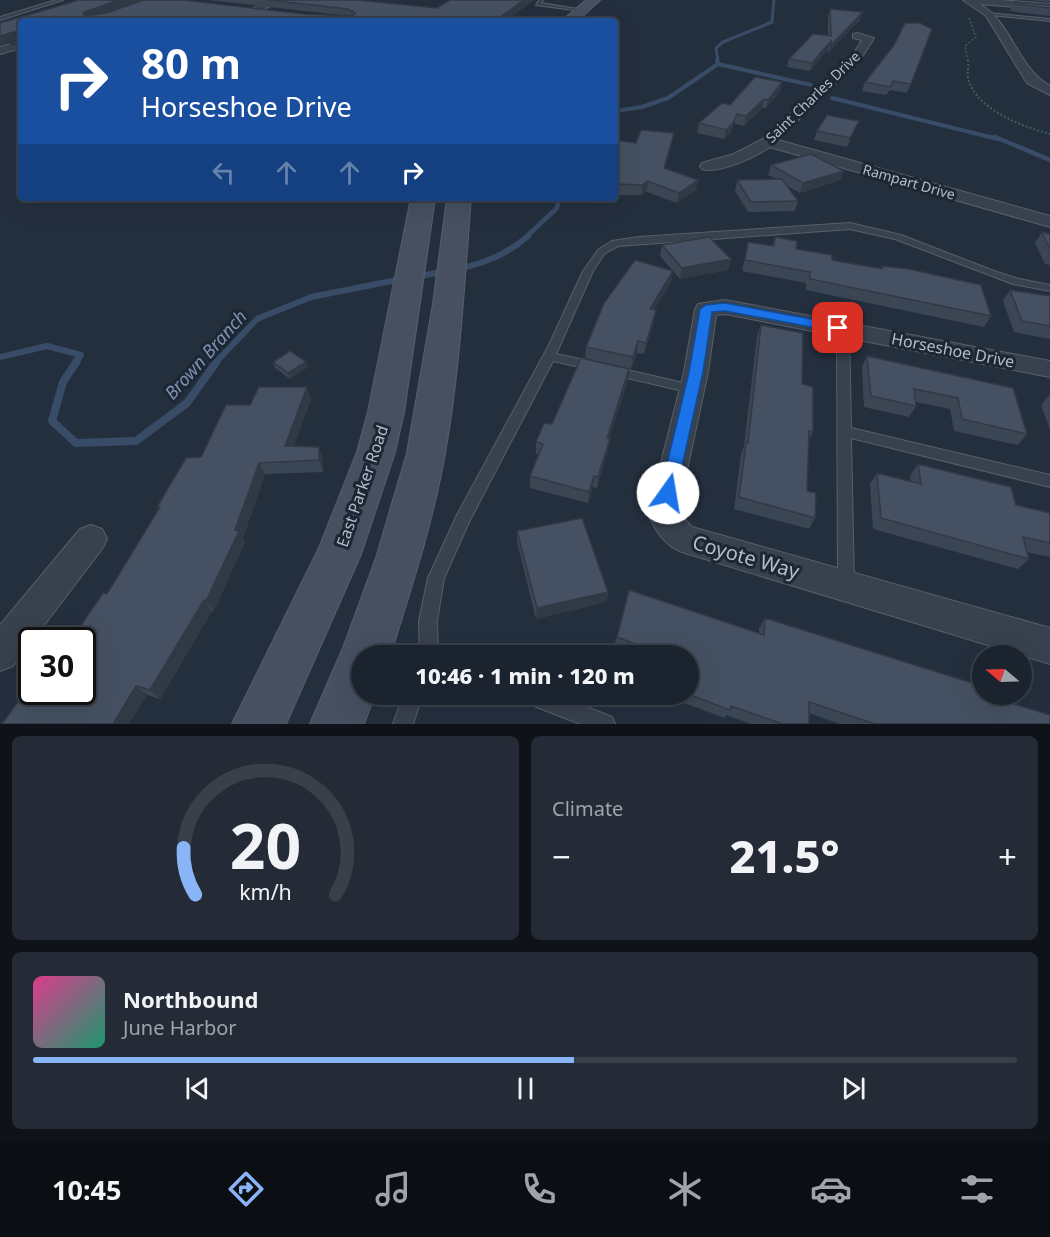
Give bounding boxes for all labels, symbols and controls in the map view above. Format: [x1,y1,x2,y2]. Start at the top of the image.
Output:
text: 80 m [141,34,241,91]
icon: right [42,42,120,120]
street label: Saint Charles Drive [761,47,864,147]
text: Horseshoe Drive [141,88,352,125]
icon: left [207,156,240,189]
icon: ahead [270,156,303,189]
icon: ahead [333,156,366,189]
icon: right [396,156,429,189]
street label: Rampart Drive [861,159,958,204]
pin [812,302,863,353]
water label: Brown Branch [159,305,252,404]
icon: arrive [821,311,854,344]
street label: Horseshoe Drive [890,327,1016,373]
street label: East Parker Road [331,422,393,550]
position arrow [636,461,700,525]
street label: Coyote Way [690,528,803,585]
speed limit sign: 30 [18,627,96,705]
north arrow [972,645,1032,705]
map controls [972,645,1032,705]
text: 10:46 · 1 min · 120 m [415,660,635,690]
text: Climate [552,795,623,822]
text: 20 [230,802,301,887]
text: 21.5° [730,825,839,886]
text: − [552,834,571,879]
text: + [998,834,1017,879]
text: km/h [239,877,292,906]
text: Northbound [123,984,258,1014]
text: June Harbor [123,1014,237,1041]
icon: previous [181,1072,214,1105]
icon: pause [509,1072,542,1105]
icon: next [837,1072,870,1105]
icon: directions [225,1168,267,1210]
icon: music [372,1168,414,1210]
icon: phone [518,1168,560,1210]
icon: climate [664,1168,706,1210]
icon: car [810,1168,852,1210]
icon: filters [956,1168,998,1210]
text: 10:45 [52,1171,121,1208]

